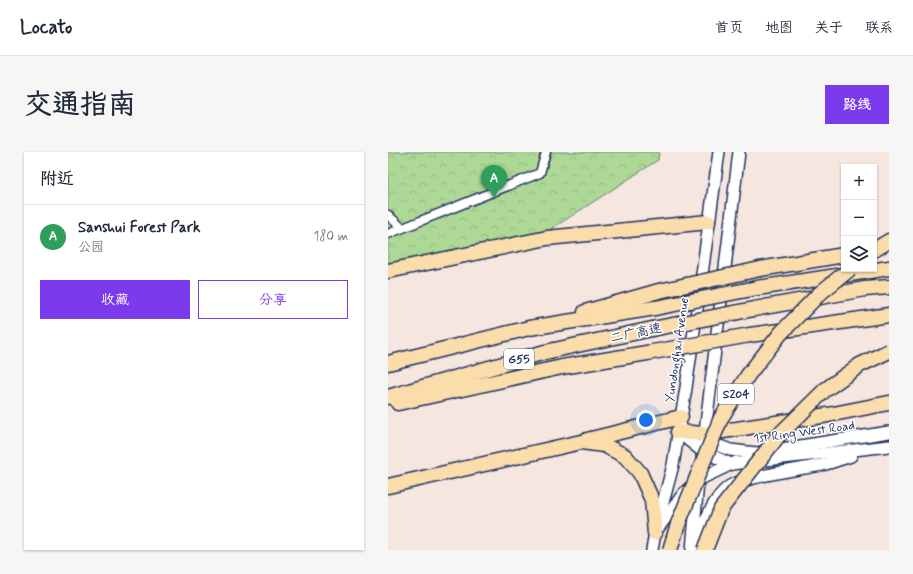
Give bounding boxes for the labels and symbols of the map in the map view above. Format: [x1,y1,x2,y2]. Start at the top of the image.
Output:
pin: A [481,165,507,198]
street label: Yundonghai Avenue [662,297,695,404]
street label: 二广高速 [609,320,664,347]
road number: G55 [504,349,534,369]
road number: S204 [718,384,754,404]
your location [636,410,656,430]
street label: 1st Ring West Road [752,417,856,449]

